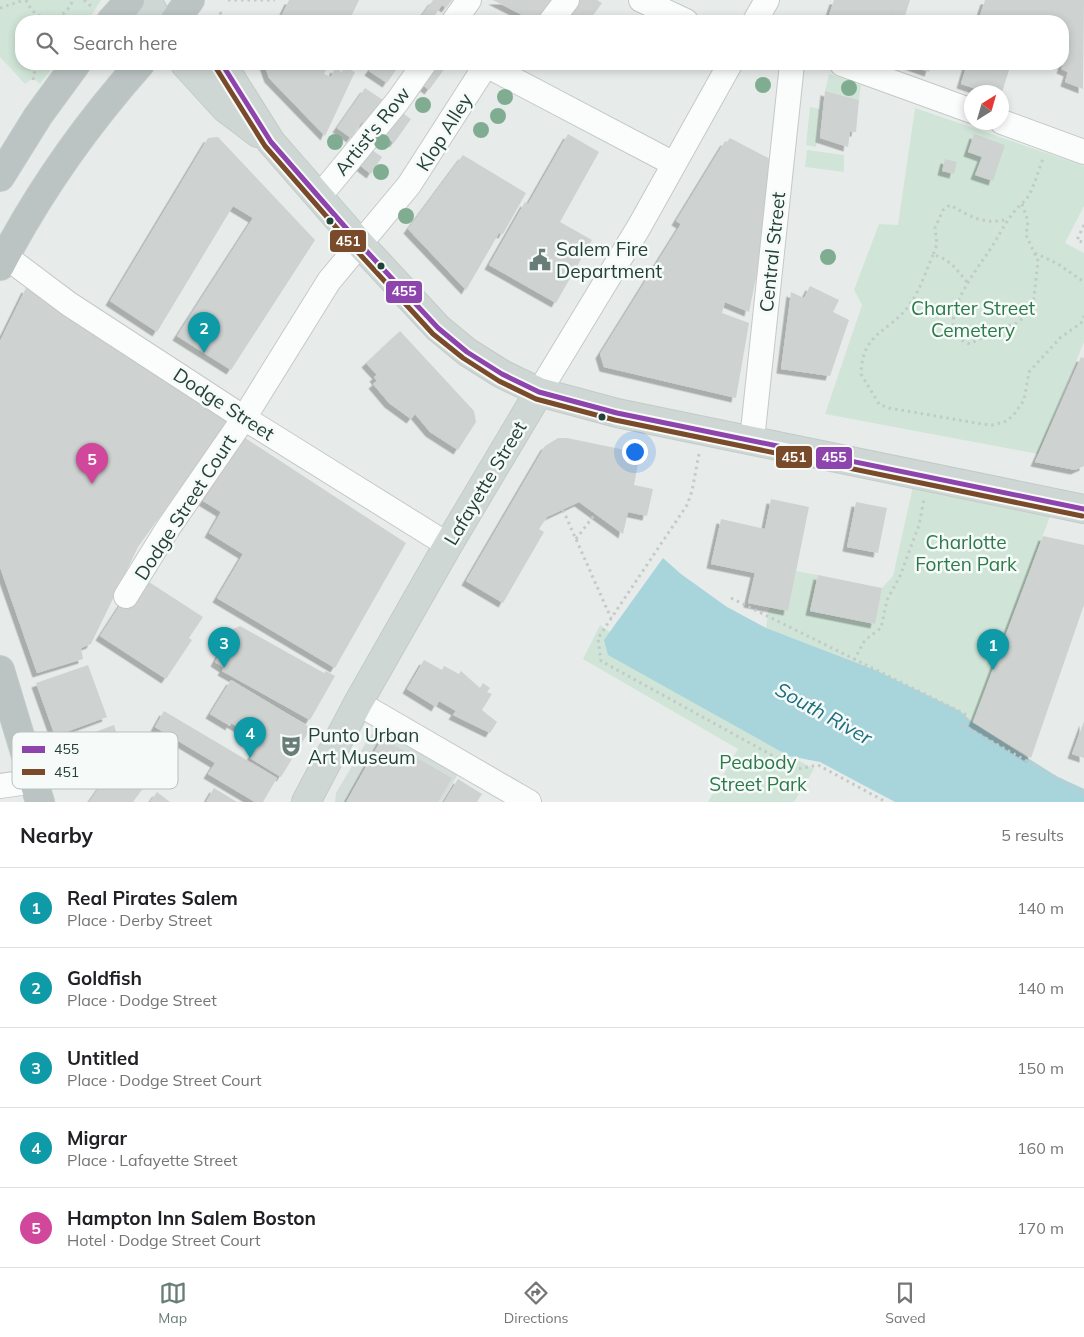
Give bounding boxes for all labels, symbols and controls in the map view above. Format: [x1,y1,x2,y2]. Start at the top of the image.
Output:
search box [15,15,1069,70]
icon: search [33,29,61,57]
text: Search here [73,31,177,55]
street label: Artist's Row [329,82,415,180]
north arrow [964,85,1009,130]
street label: Klop Alley [411,89,477,175]
street label: Central Street [754,190,790,313]
unlabelled marker [325,216,335,226]
line badge: 451 [329,229,367,253]
text: 451 [335,232,361,250]
place label: Salem Fire Department [556,237,663,283]
public building icon: Salem Fire Department [527,247,553,273]
unlabelled marker [376,261,386,271]
line badge: 455 [385,280,423,304]
text: 455 [391,282,417,300]
park label: Charter Street Cemetery [911,296,1035,342]
pin: 2 [188,312,220,353]
street label: Dodge Street [169,362,279,446]
unlabelled marker [597,412,607,422]
street label: Lafayette Street [439,416,532,549]
street label: Dodge Street Court [129,429,241,584]
your location [622,439,648,465]
pin: 5 [76,443,108,484]
line badge: 451 [775,445,813,469]
line badge: 455 [815,446,853,470]
text: 451 [781,448,807,466]
text: 455 [821,448,847,466]
park label: Charlotte Forten Park [915,530,1017,576]
pin: 3 [208,627,240,668]
pin: 1 [977,629,1009,670]
water label: South River [771,676,877,750]
pin: 4 [234,717,266,758]
place label: Punto Urban Art Museum [308,723,419,769]
legend [12,732,178,789]
theatre icon: Punto Urban Art Museum [278,733,304,759]
text: 455 [54,740,79,758]
park label: Peabody Street Park [709,750,807,796]
text: 451 [54,763,79,781]
text: Nearby [20,822,93,848]
text: 5 results [1001,825,1064,845]
text: Real Pirates Salem [67,886,238,910]
text: 1 [31,898,41,918]
text: 140 m [1017,898,1064,918]
text: Place · Derby Street [67,910,212,930]
text: Goldfish [67,966,142,990]
text: 2 [31,978,41,998]
text: 140 m [1017,978,1064,998]
text: Place · Dodge Street [67,990,217,1010]
text: Untitled [67,1046,139,1070]
text: 3 [31,1058,41,1078]
text: 150 m [1017,1058,1064,1078]
text: Place · Dodge Street Court [67,1070,262,1090]
text: Migrar [67,1126,127,1150]
text: 4 [31,1138,41,1158]
text: 160 m [1017,1138,1064,1158]
text: Place · Lafayette Street [67,1150,238,1170]
text: Hampton Inn Salem Boston [67,1206,316,1230]
text: 5 [31,1218,41,1238]
text: 170 m [1017,1218,1064,1238]
text: Hotel · Dodge Street Court [67,1230,261,1250]
tab: Map [158,1279,187,1327]
tab: Directions [504,1279,569,1327]
tab: Saved [885,1279,926,1327]

